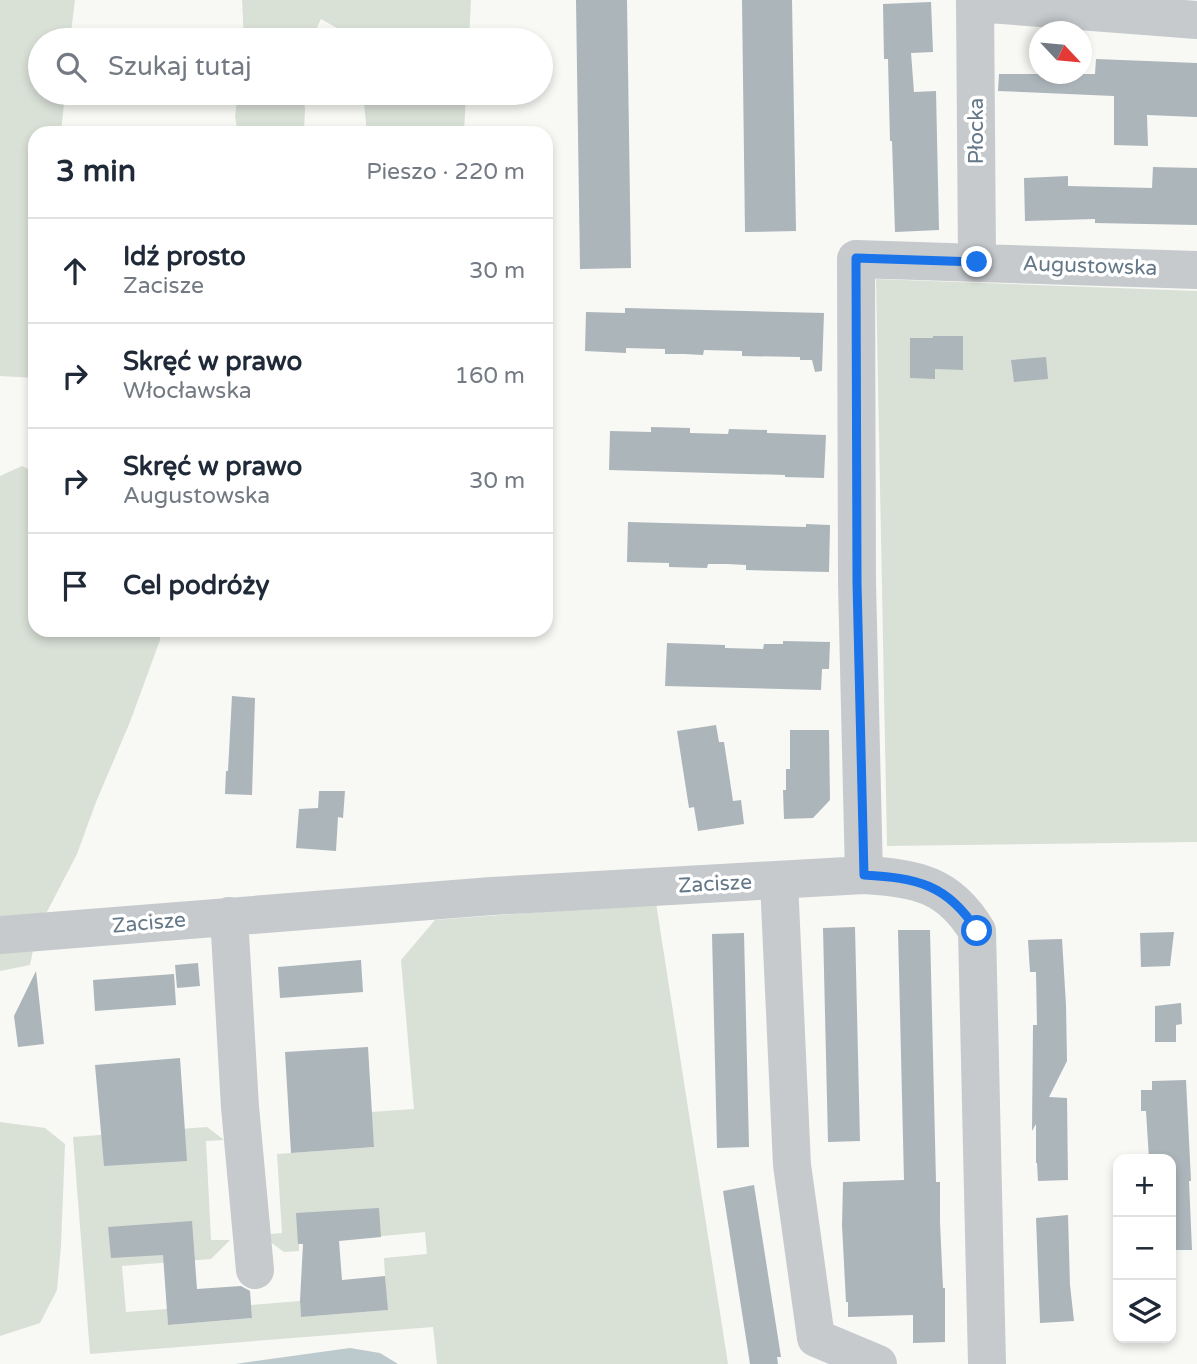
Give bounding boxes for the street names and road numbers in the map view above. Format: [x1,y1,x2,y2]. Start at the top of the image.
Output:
street label: Płocka [964,98,989,164]
street label: Augustowska [1022,251,1158,281]
street label: Zacisze [677,870,753,898]
street label: Zacisze [111,907,187,939]

